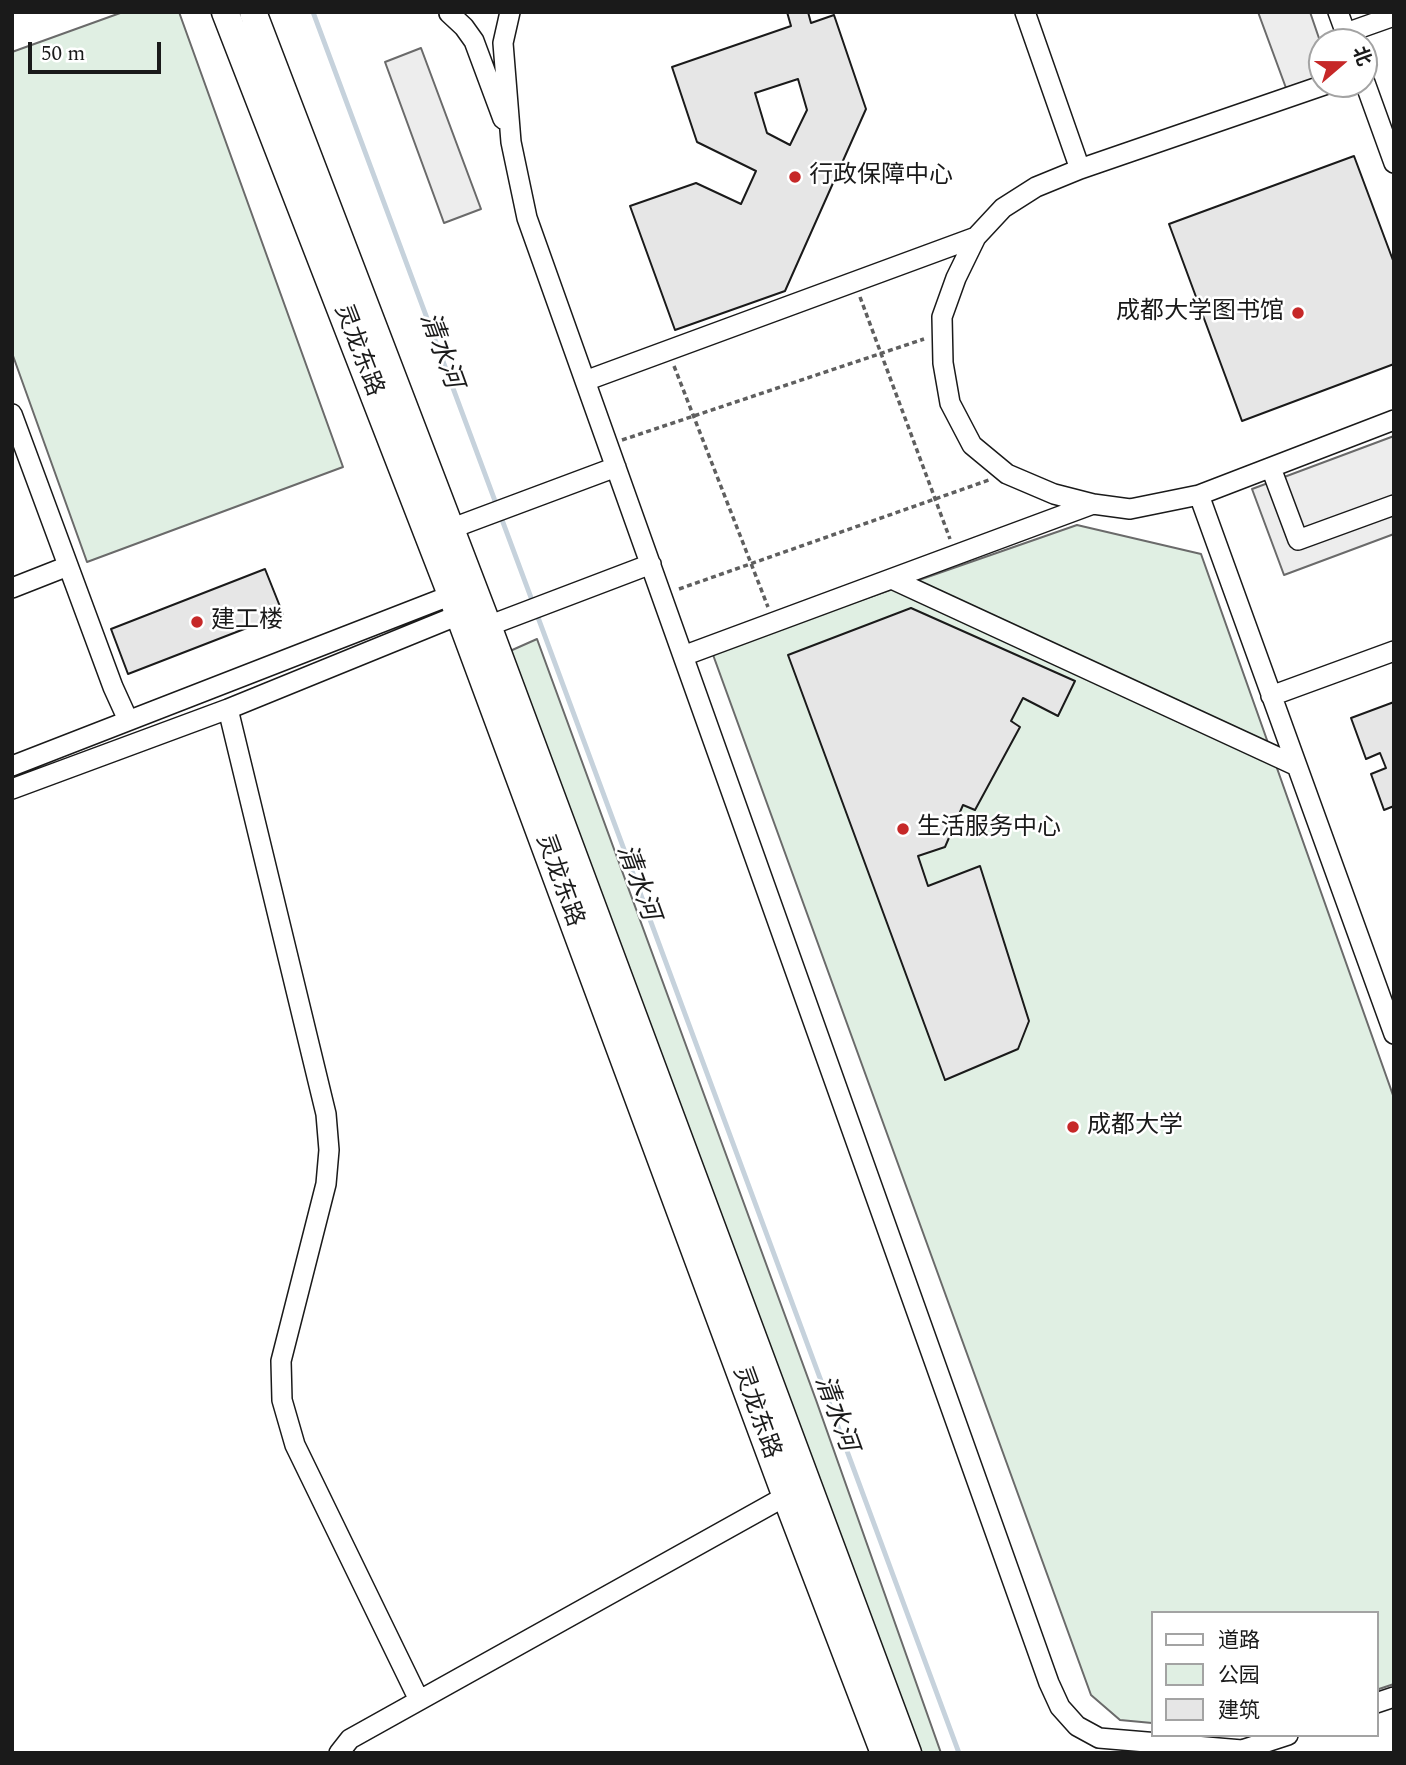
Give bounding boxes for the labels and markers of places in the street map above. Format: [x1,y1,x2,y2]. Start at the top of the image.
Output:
place label: 行政保障中心 [809,163,953,191]
marker: 行政保障中心 [787,169,803,185]
place label: 成都大学图书馆 [1116,299,1284,327]
marker: 成都大学图书馆 [1290,305,1306,321]
place label: 建工楼 [211,608,283,636]
marker: 建工楼 [189,614,205,630]
place label: 生活服务中心 [917,815,1061,843]
marker: 生活服务中心 [895,821,911,837]
place label: 成都大学 [1087,1113,1183,1141]
marker: 成都大学 [1065,1119,1081,1135]

